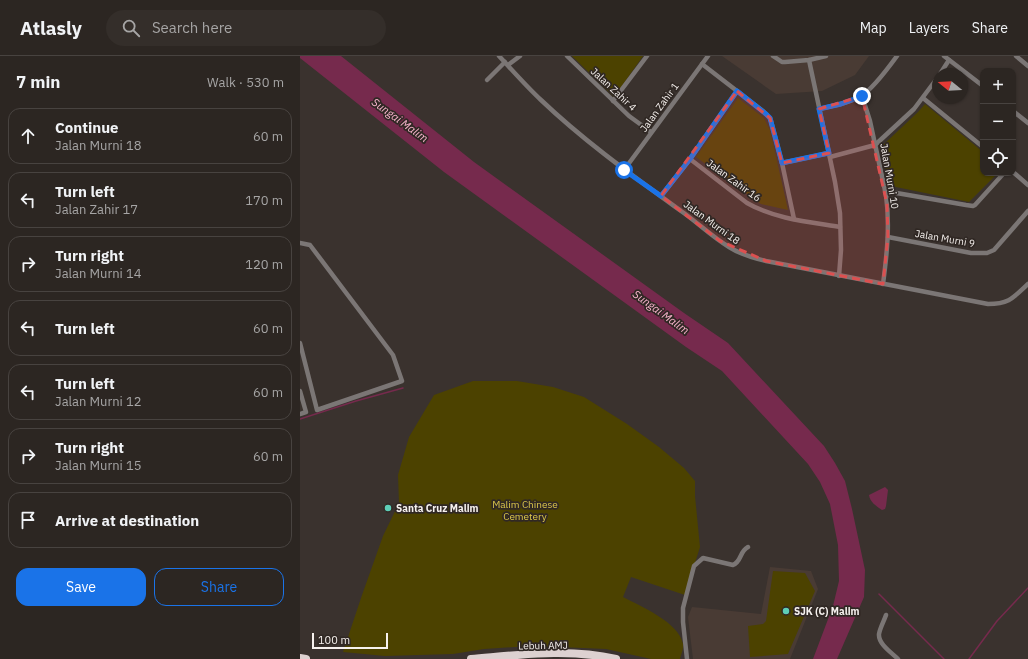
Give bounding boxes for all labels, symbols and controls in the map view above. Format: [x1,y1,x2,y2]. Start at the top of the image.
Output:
search box [106,10,386,46]
text: Atlasly [20,16,82,40]
icon: search [120,17,142,39]
text: Search here [152,18,232,37]
text: Map [860,19,887,37]
text: Layers [909,19,950,37]
text: Share [972,19,1008,37]
street label: Jalan Zahir 4 [588,65,639,114]
north arrow [932,68,968,104]
map controls [980,68,1016,176]
button: + [980,68,1016,104]
text: 7 min [16,71,60,93]
text: Walk · 530 m [207,74,284,91]
street label: Jalan Zahir 1 [637,80,682,135]
route end [853,87,871,105]
water label: Sungai Malim [369,95,431,145]
button: − [980,104,1016,140]
text: Continue [55,118,119,137]
icon: ahead [17,125,39,147]
text: 60 m [253,128,283,145]
text: Jalan Murni 18 [55,137,142,154]
button: locate [980,140,1016,176]
street label: Jalan Murni 10 [877,142,902,210]
street label: Jalan Zahir 16 [704,156,763,204]
route start [615,161,633,179]
text: Turn left [55,182,115,201]
icon: left [17,189,39,211]
text: 170 m [245,192,283,209]
street label: Jalan Murni 18 [681,198,742,247]
text: Jalan Zahir 17 [55,201,138,218]
street label: Jalan Murni 9 [914,227,976,250]
text: Turn right [55,246,124,265]
icon: right [17,253,39,275]
text: 120 m [245,256,283,273]
text: Jalan Murni 14 [55,265,142,282]
water label: Sungai Malim [630,287,692,337]
icon: left [17,317,39,339]
text: Turn left [55,319,115,338]
text: 60 m [253,320,283,337]
text: Turn left [55,374,115,393]
icon: left [17,381,39,403]
text: 60 m [253,384,283,401]
text: Jalan Murni 12 [55,393,142,410]
text: Turn right [55,438,124,457]
icon: right [17,445,39,467]
text: 60 m [253,448,283,465]
text: Jalan Murni 15 [55,457,142,474]
park label: Malim Chinese Cemetery [492,498,558,523]
place label: Santa Cruz Malim [396,502,479,515]
marker: Santa Cruz Malim [383,503,393,513]
icon: arrive [17,509,39,531]
text: Arrive at destination [55,511,199,530]
button: Save [16,568,146,606]
button: Share [154,568,284,606]
place label: SJK (C) Malim [794,605,860,618]
marker: SJK (C) Malim [781,606,791,616]
scale bar [312,631,388,650]
text: 100 m [318,633,350,647]
street label: Lebuh AMJ [518,639,568,652]

